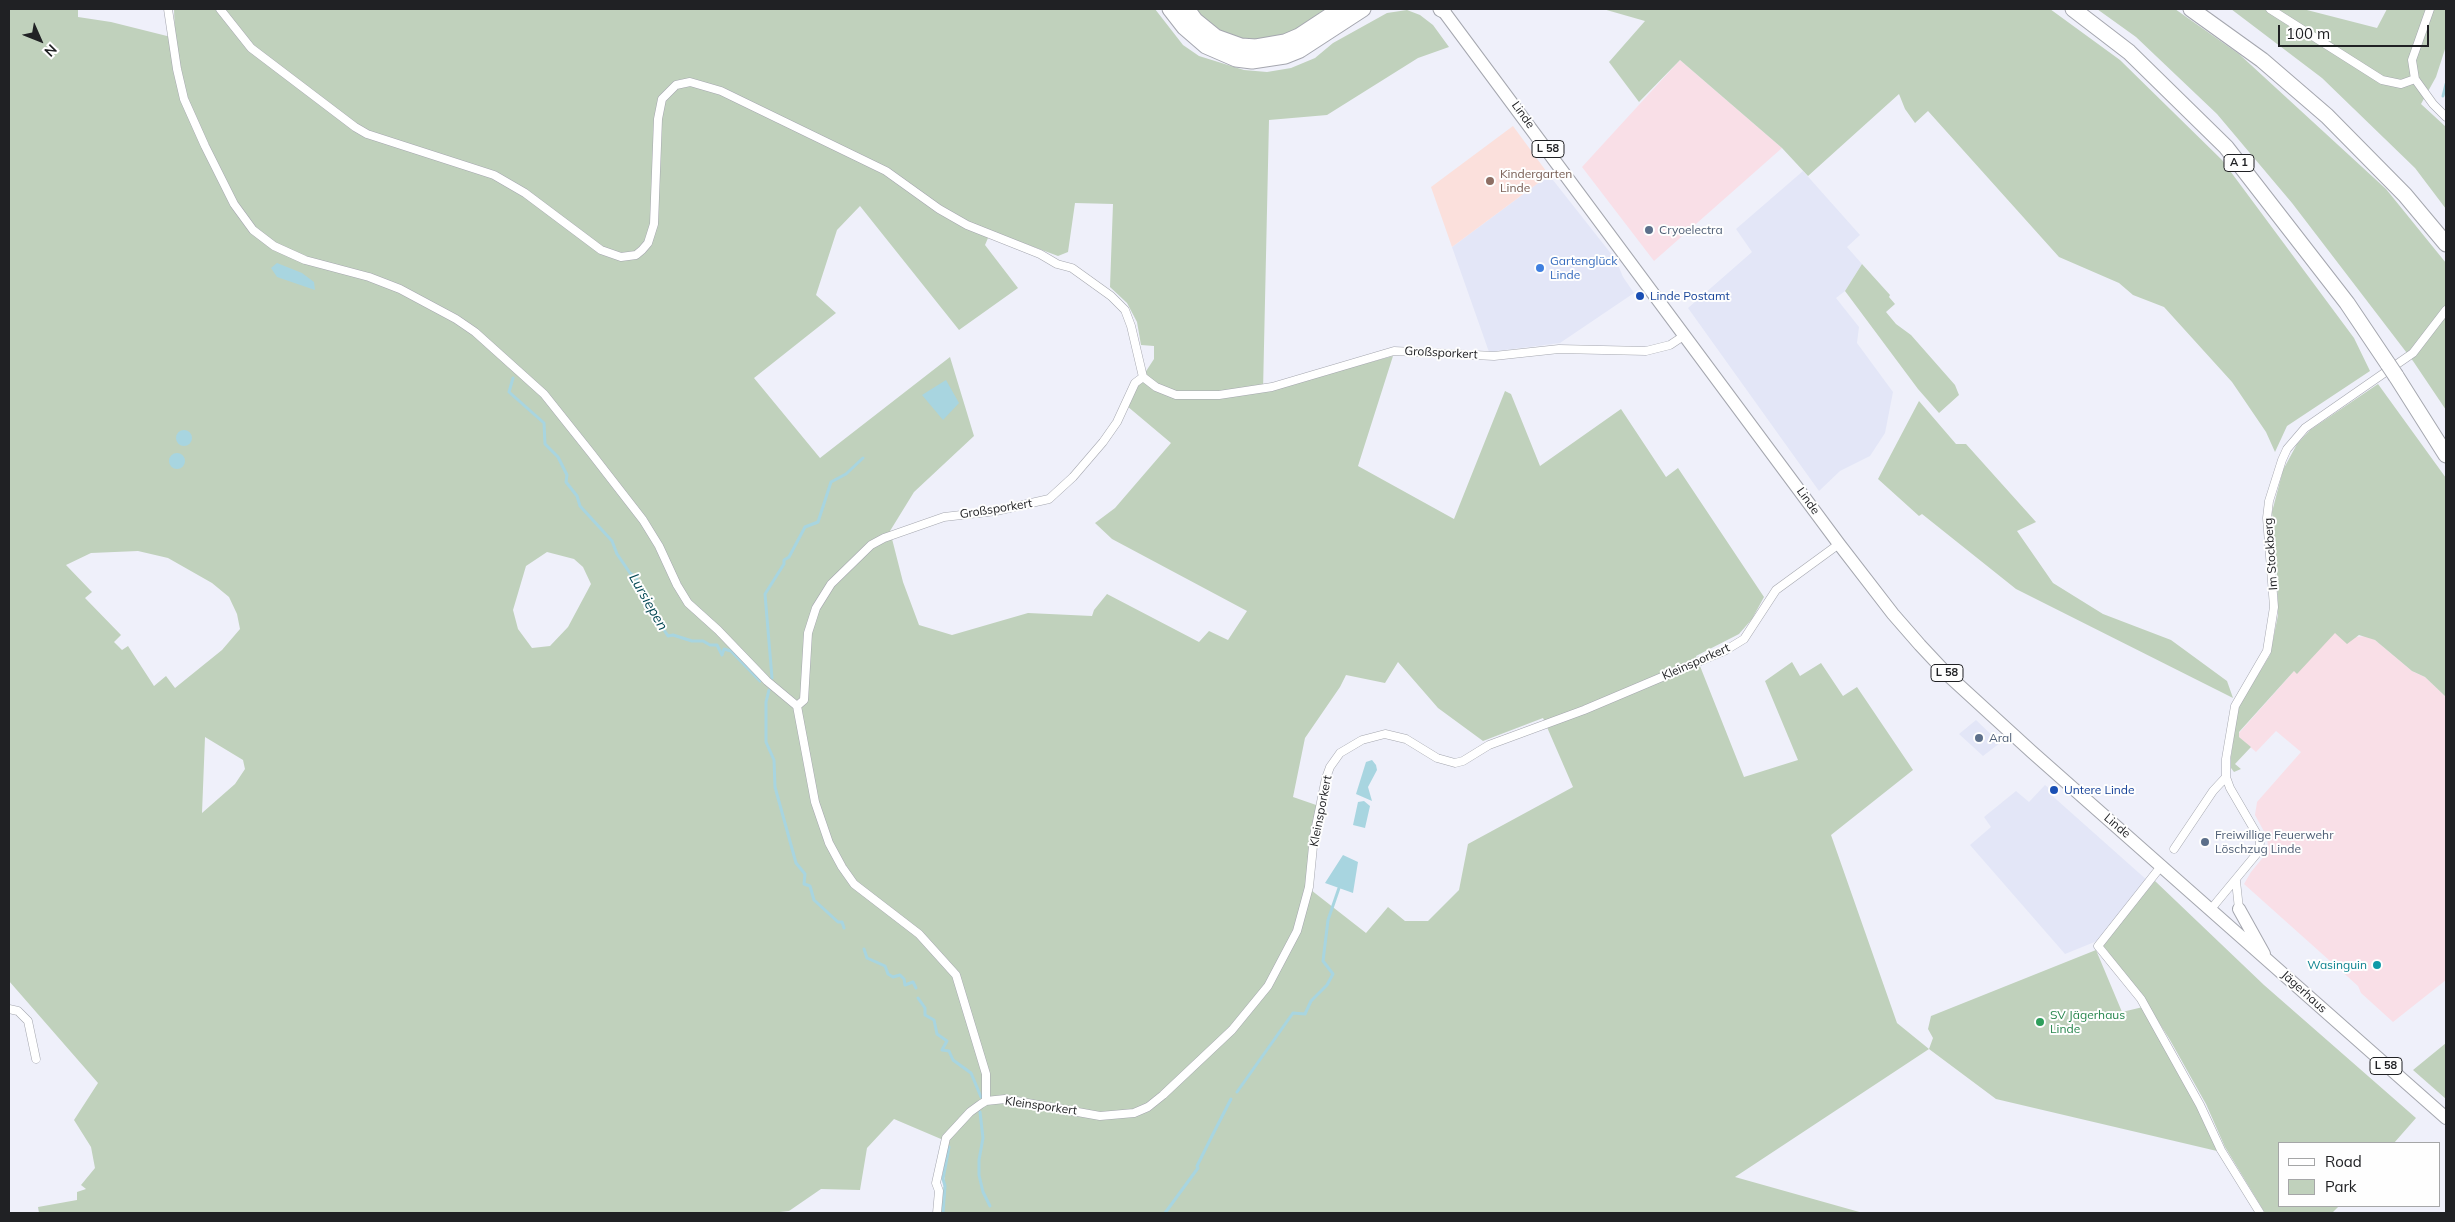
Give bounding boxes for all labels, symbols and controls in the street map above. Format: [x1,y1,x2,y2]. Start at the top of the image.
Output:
north arrow [15,15,65,65]
scale bar [2280,15,2431,47]
text: 100 m [2286,24,2330,43]
text: N [41,40,61,60]
street label: Linde [1508,99,1538,131]
road number: L 58 [1532,140,1564,158]
road number: A 1 [2224,154,2254,172]
place label: Kindergarten Linde [1500,167,1572,195]
marker: Kindergarten Linde [1484,175,1496,187]
place label: Cryoelectra [1659,223,1723,237]
marker: Cryoelectra [1643,224,1655,236]
place label: Gartenglück Linde [1550,254,1617,282]
marker: Gartenglück Linde [1534,262,1546,274]
place label: Linde Postamt [1650,289,1730,303]
marker: Linde Postamt [1634,290,1646,302]
street label: Großsporkert [1404,344,1478,362]
street label: Linde [1793,485,1823,517]
street label: Großsporkert [959,496,1033,522]
street label: Im Stockberg [2261,517,2281,591]
water label: Lursiepen [625,571,671,633]
street label: Kleinsporkert [1660,641,1732,683]
road number: L 58 [1931,664,1963,681]
place label: Aral [1989,731,2012,745]
marker: Aral [1973,732,1985,744]
street label: Kleinsporkert [1307,774,1335,848]
place label: Untere Linde [2064,783,2135,797]
marker: Untere Linde [2048,784,2060,796]
street label: Linde [2101,811,2133,841]
place label: Freiwillige Feuerwehr Löschzug Linde [2215,828,2334,856]
marker: Freiwillige Feuerwehr Löschzug Linde [2199,836,2211,848]
place label: Wasinguin [2307,958,2367,972]
marker: Wasinguin [2371,959,2383,971]
street label: Jägerhaus [2278,968,2330,1016]
place label: SV Jägerhaus Linde [2050,1008,2125,1036]
marker: SV Jägerhaus Linde [2034,1016,2046,1028]
road number: L 58 [2370,1058,2402,1074]
street label: Kleinsporkert [1004,1094,1078,1118]
legend [2278,1142,2440,1207]
text: Road [2325,1152,2362,1171]
text: Park [2325,1177,2357,1196]

